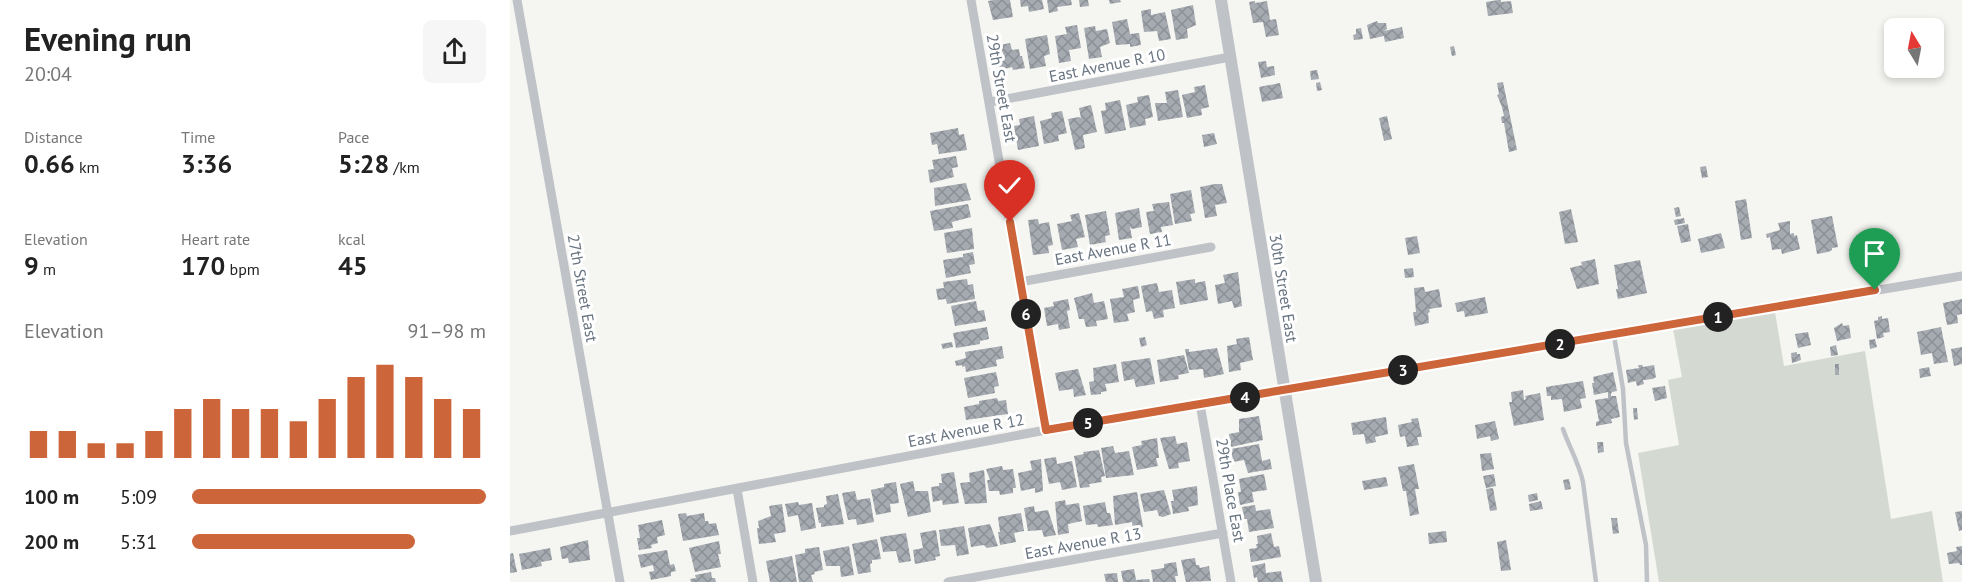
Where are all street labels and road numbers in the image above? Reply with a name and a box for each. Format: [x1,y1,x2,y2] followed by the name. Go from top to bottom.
[983,32,1021,144] street label: 29th Street East
[1047,44,1167,86] street label: East Avenue R 10
[1053,229,1173,269] street label: East Avenue R 11
[564,232,602,344] street label: 27th Street East
[1266,232,1303,344] street label: 30th Street East
[906,409,1026,451] street label: East Avenue R 12
[1212,436,1250,544] street label: 29th Place East
[1023,523,1143,563] street label: East Avenue R 13

